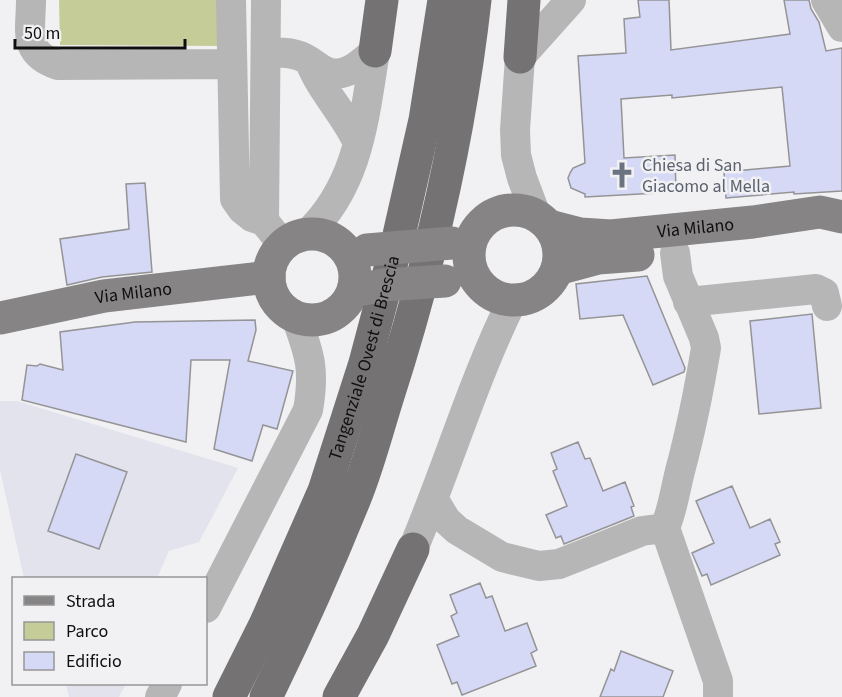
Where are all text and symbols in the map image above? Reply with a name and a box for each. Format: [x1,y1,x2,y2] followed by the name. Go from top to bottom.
[15,12,184,50] scale bar
[24,21,60,46] text: 50 m
[642,153,770,199] place label: Chiesa di San Giacomo al Mella
[607,160,637,190] church icon: Chiesa di San Giacomo al Mella
[656,212,735,244] street label: Via Milano
[323,253,406,464] street label: Tangenziale Ovest di Brescia
[93,276,173,311] street label: Via Milano
[12,577,207,685] legend
[66,589,115,614] text: Strada
[66,619,108,644] text: Parco
[66,649,122,674] text: Edificio

